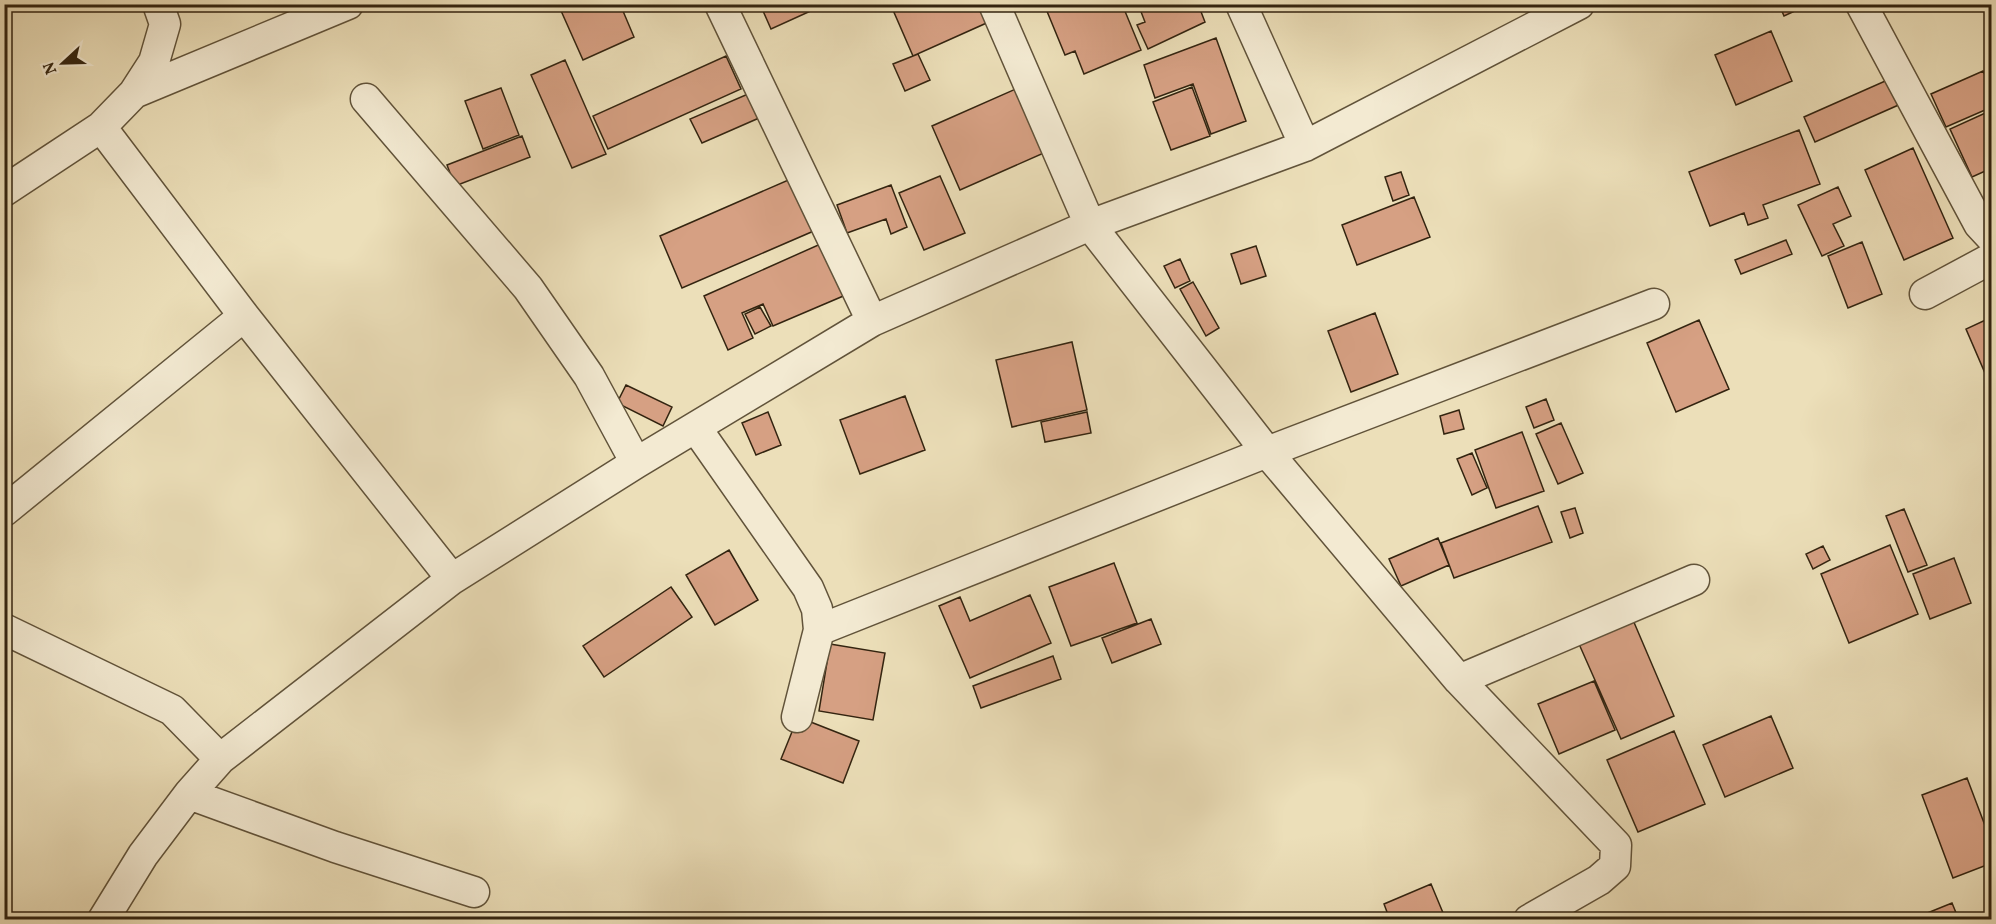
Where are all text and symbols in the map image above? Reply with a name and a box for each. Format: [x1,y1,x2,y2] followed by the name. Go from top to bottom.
[33,33,93,93] north arrow
[38,58,63,77] text: N

